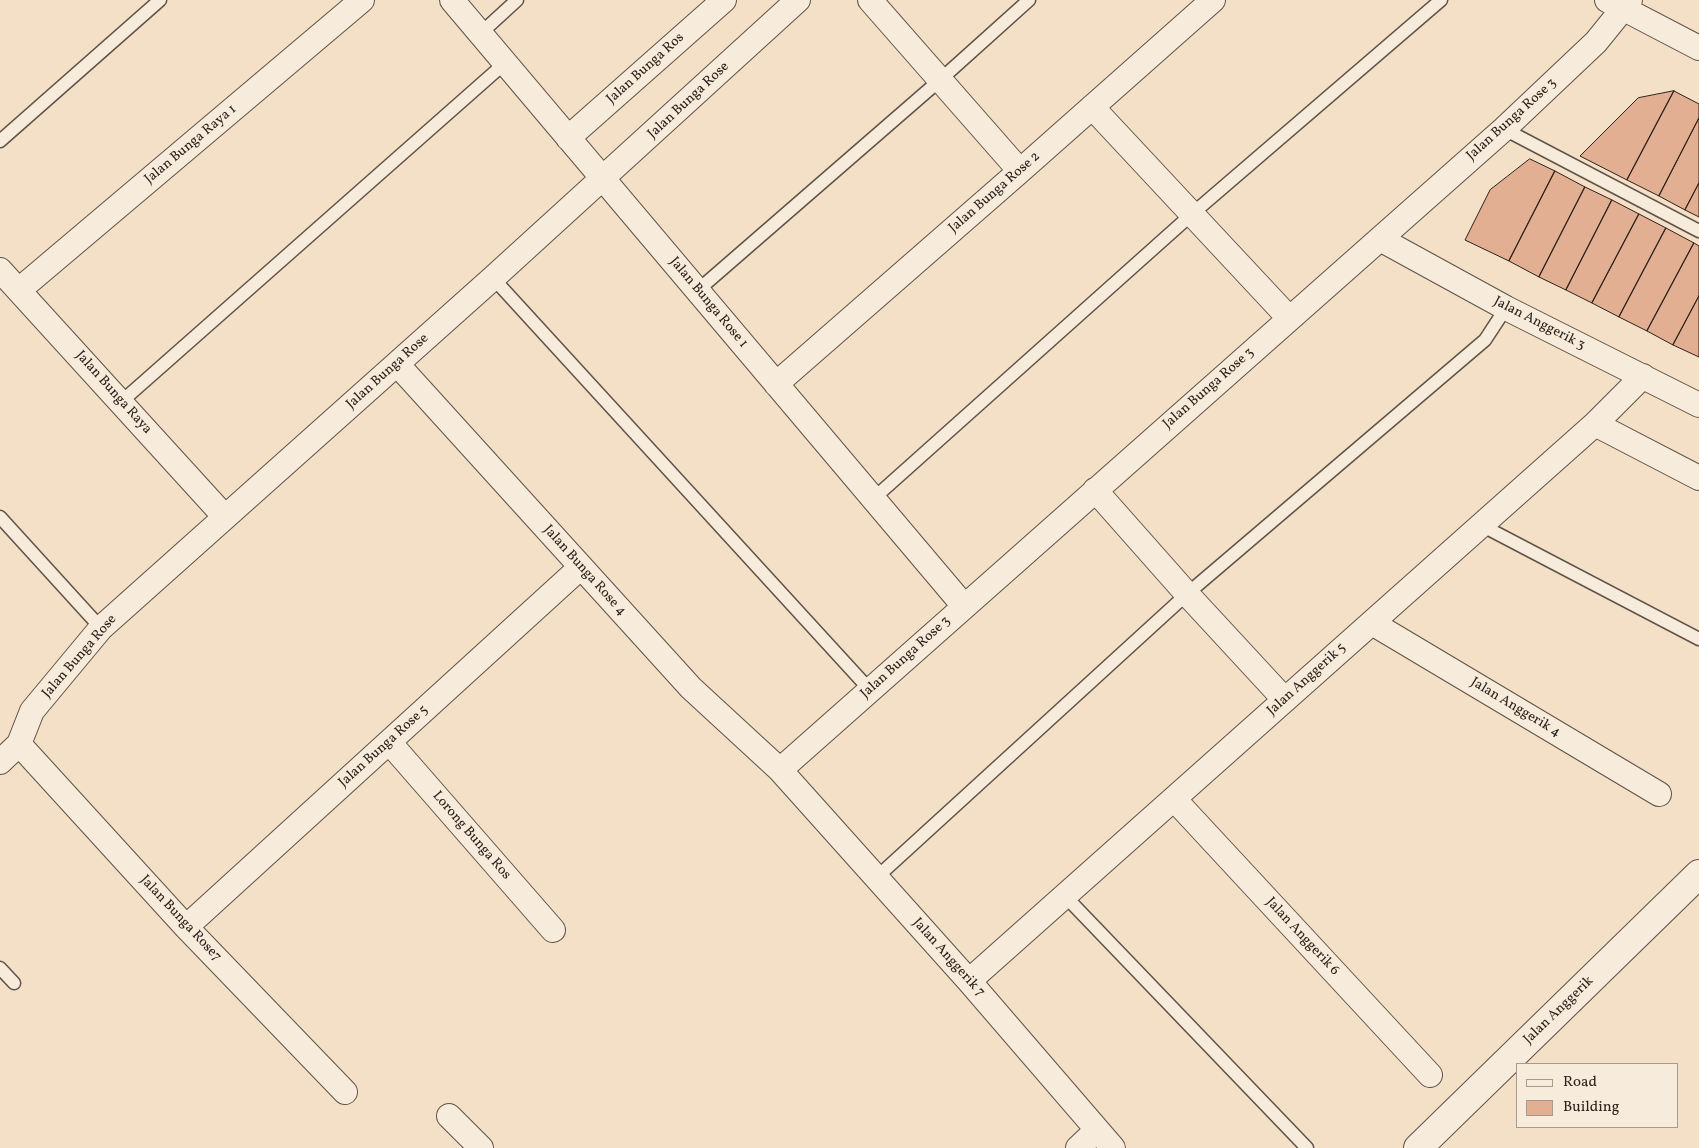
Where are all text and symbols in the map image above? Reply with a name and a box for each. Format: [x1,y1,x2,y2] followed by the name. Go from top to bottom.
[604,30,688,108] street label: Jalan Bunga Ros
[645,59,733,143] street label: Jalan Bunga Rose
[1464,75,1560,165] street label: Jalan Bunga Rose 3
[142,102,240,188] street label: Jalan Bunga Raya 1
[946,149,1044,237] street label: Jalan Bunga Rose 2
[665,254,751,352] street label: Jalan Bunga Rose 1
[1490,294,1588,354] street label: Jalan Anggerik 3
[343,331,433,413] street label: Jalan Bunga Rose
[1160,345,1258,433] street label: Jalan Bunga Rose 3
[71,348,155,438] street label: Jalan Bunga Raya
[539,522,629,620] street label: Jalan Bunga Rose 4
[39,612,121,702] street label: Jalan Bunga Rose
[858,613,954,703] street label: Jalan Bunga Rose 3
[1264,640,1350,720] street label: Jalan Anggerik 5
[1467,675,1563,741] street label: Jalan Anggerik 4
[336,702,432,792] street label: Jalan Bunga Rose 5
[428,788,514,884] street label: Lorong Bunga Ros
[136,872,224,966] street label: Jalan Bunga Rose7
[1262,894,1342,980] street label: Jalan Anggerik 6
[908,915,988,1001] street label: Jalan Anggerik 7
[1521,973,1597,1049] street label: Jalan Anggerik
[1516,1063,1679,1128] legend
[1563,1072,1597,1093] text: Road
[1563,1097,1619,1118] text: Building

